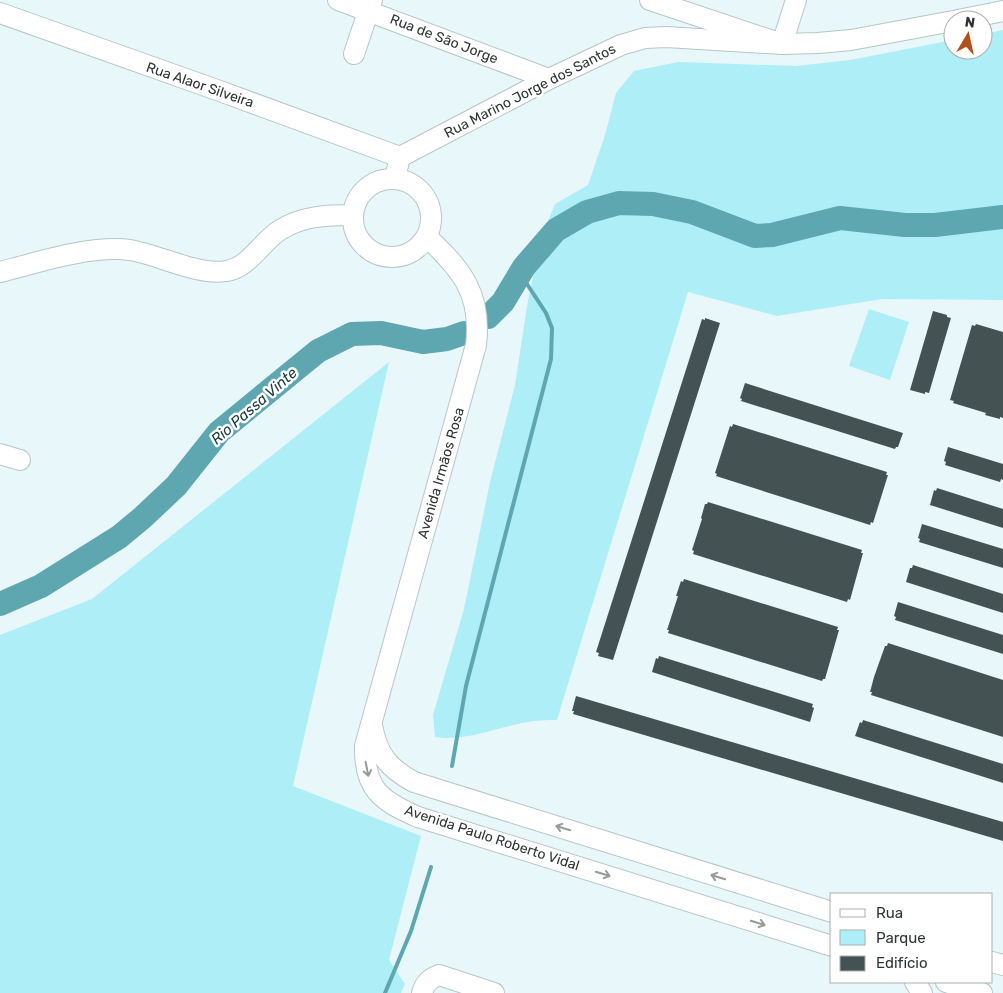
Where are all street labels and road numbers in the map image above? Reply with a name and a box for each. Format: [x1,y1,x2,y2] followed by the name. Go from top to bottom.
[387,11,501,68] street label: Rua de São Jorge
[441,40,619,142] street label: Rua Marino Jorge dos Santos
[144,59,256,111] street label: Rua Alaor Silveira
[414,406,468,540] street label: Avenida Irmãos Rosa
[403,802,581,874] street label: Avenida Paulo Roberto Vidal

